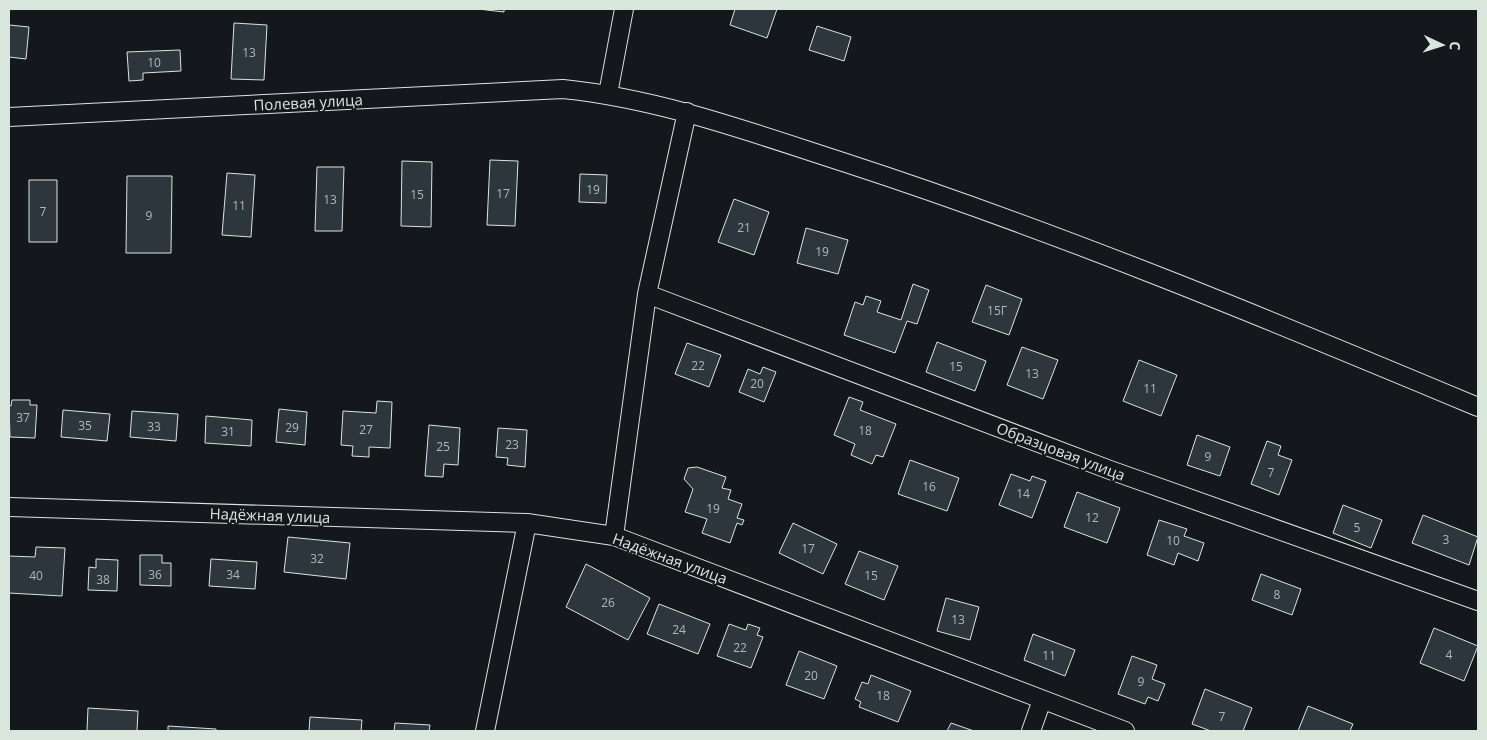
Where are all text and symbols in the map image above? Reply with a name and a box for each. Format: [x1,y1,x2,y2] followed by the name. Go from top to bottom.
[1417,20,1467,70] north arrow
[1446,41,1465,51] text: С
[242,44,256,61] house number: 13
[147,54,161,71] house number: 10
[253,89,363,115] street label: Полевая улица
[586,181,600,198] house number: 19
[496,185,510,202] house number: 17
[410,186,424,203] house number: 15
[323,191,337,208] house number: 13
[232,197,246,214] house number: 11
[40,203,47,220] house number: 7
[146,207,153,224] house number: 9
[737,219,751,236] house number: 21
[815,243,829,260] house number: 19
[987,302,1007,319] house number: 15Г
[691,357,705,374] house number: 22
[949,358,963,375] house number: 15
[1025,365,1039,382] house number: 13
[750,375,764,392] house number: 20
[1143,380,1157,397] house number: 11
[16,409,30,426] house number: 37
[78,417,92,434] house number: 35
[994,417,1128,485] street label: Образцовая улица
[147,418,161,435] house number: 33
[285,419,299,436] house number: 29
[359,421,373,438] house number: 27
[858,422,872,439] house number: 18
[221,423,235,440] house number: 31
[505,436,519,453] house number: 23
[436,438,450,455] house number: 25
[1205,448,1212,465] house number: 9
[1268,464,1275,481] house number: 7
[922,478,936,495] house number: 16
[1016,485,1030,502] house number: 14
[706,500,720,517] house number: 19
[209,503,331,527] street label: Надёжная улица
[1085,509,1099,526] house number: 12
[1354,519,1361,536] house number: 5
[610,528,730,588] street label: Надёжная улица
[1443,531,1450,548] house number: 3
[1166,532,1180,549] house number: 10
[801,540,815,557] house number: 17
[310,550,324,567] house number: 32
[148,566,162,583] house number: 36
[226,566,240,583] house number: 34
[29,567,43,584] house number: 40
[864,567,878,584] house number: 15
[96,571,110,588] house number: 38
[1274,586,1281,603] house number: 8
[601,594,615,611] house number: 26
[951,611,965,628] house number: 13
[672,621,686,638] house number: 24
[733,639,747,656] house number: 22
[1446,646,1453,663] house number: 4
[1042,647,1056,664] house number: 11
[804,667,818,684] house number: 20
[1138,673,1145,690] house number: 9
[876,687,890,704] house number: 18
[1219,708,1226,725] house number: 7

